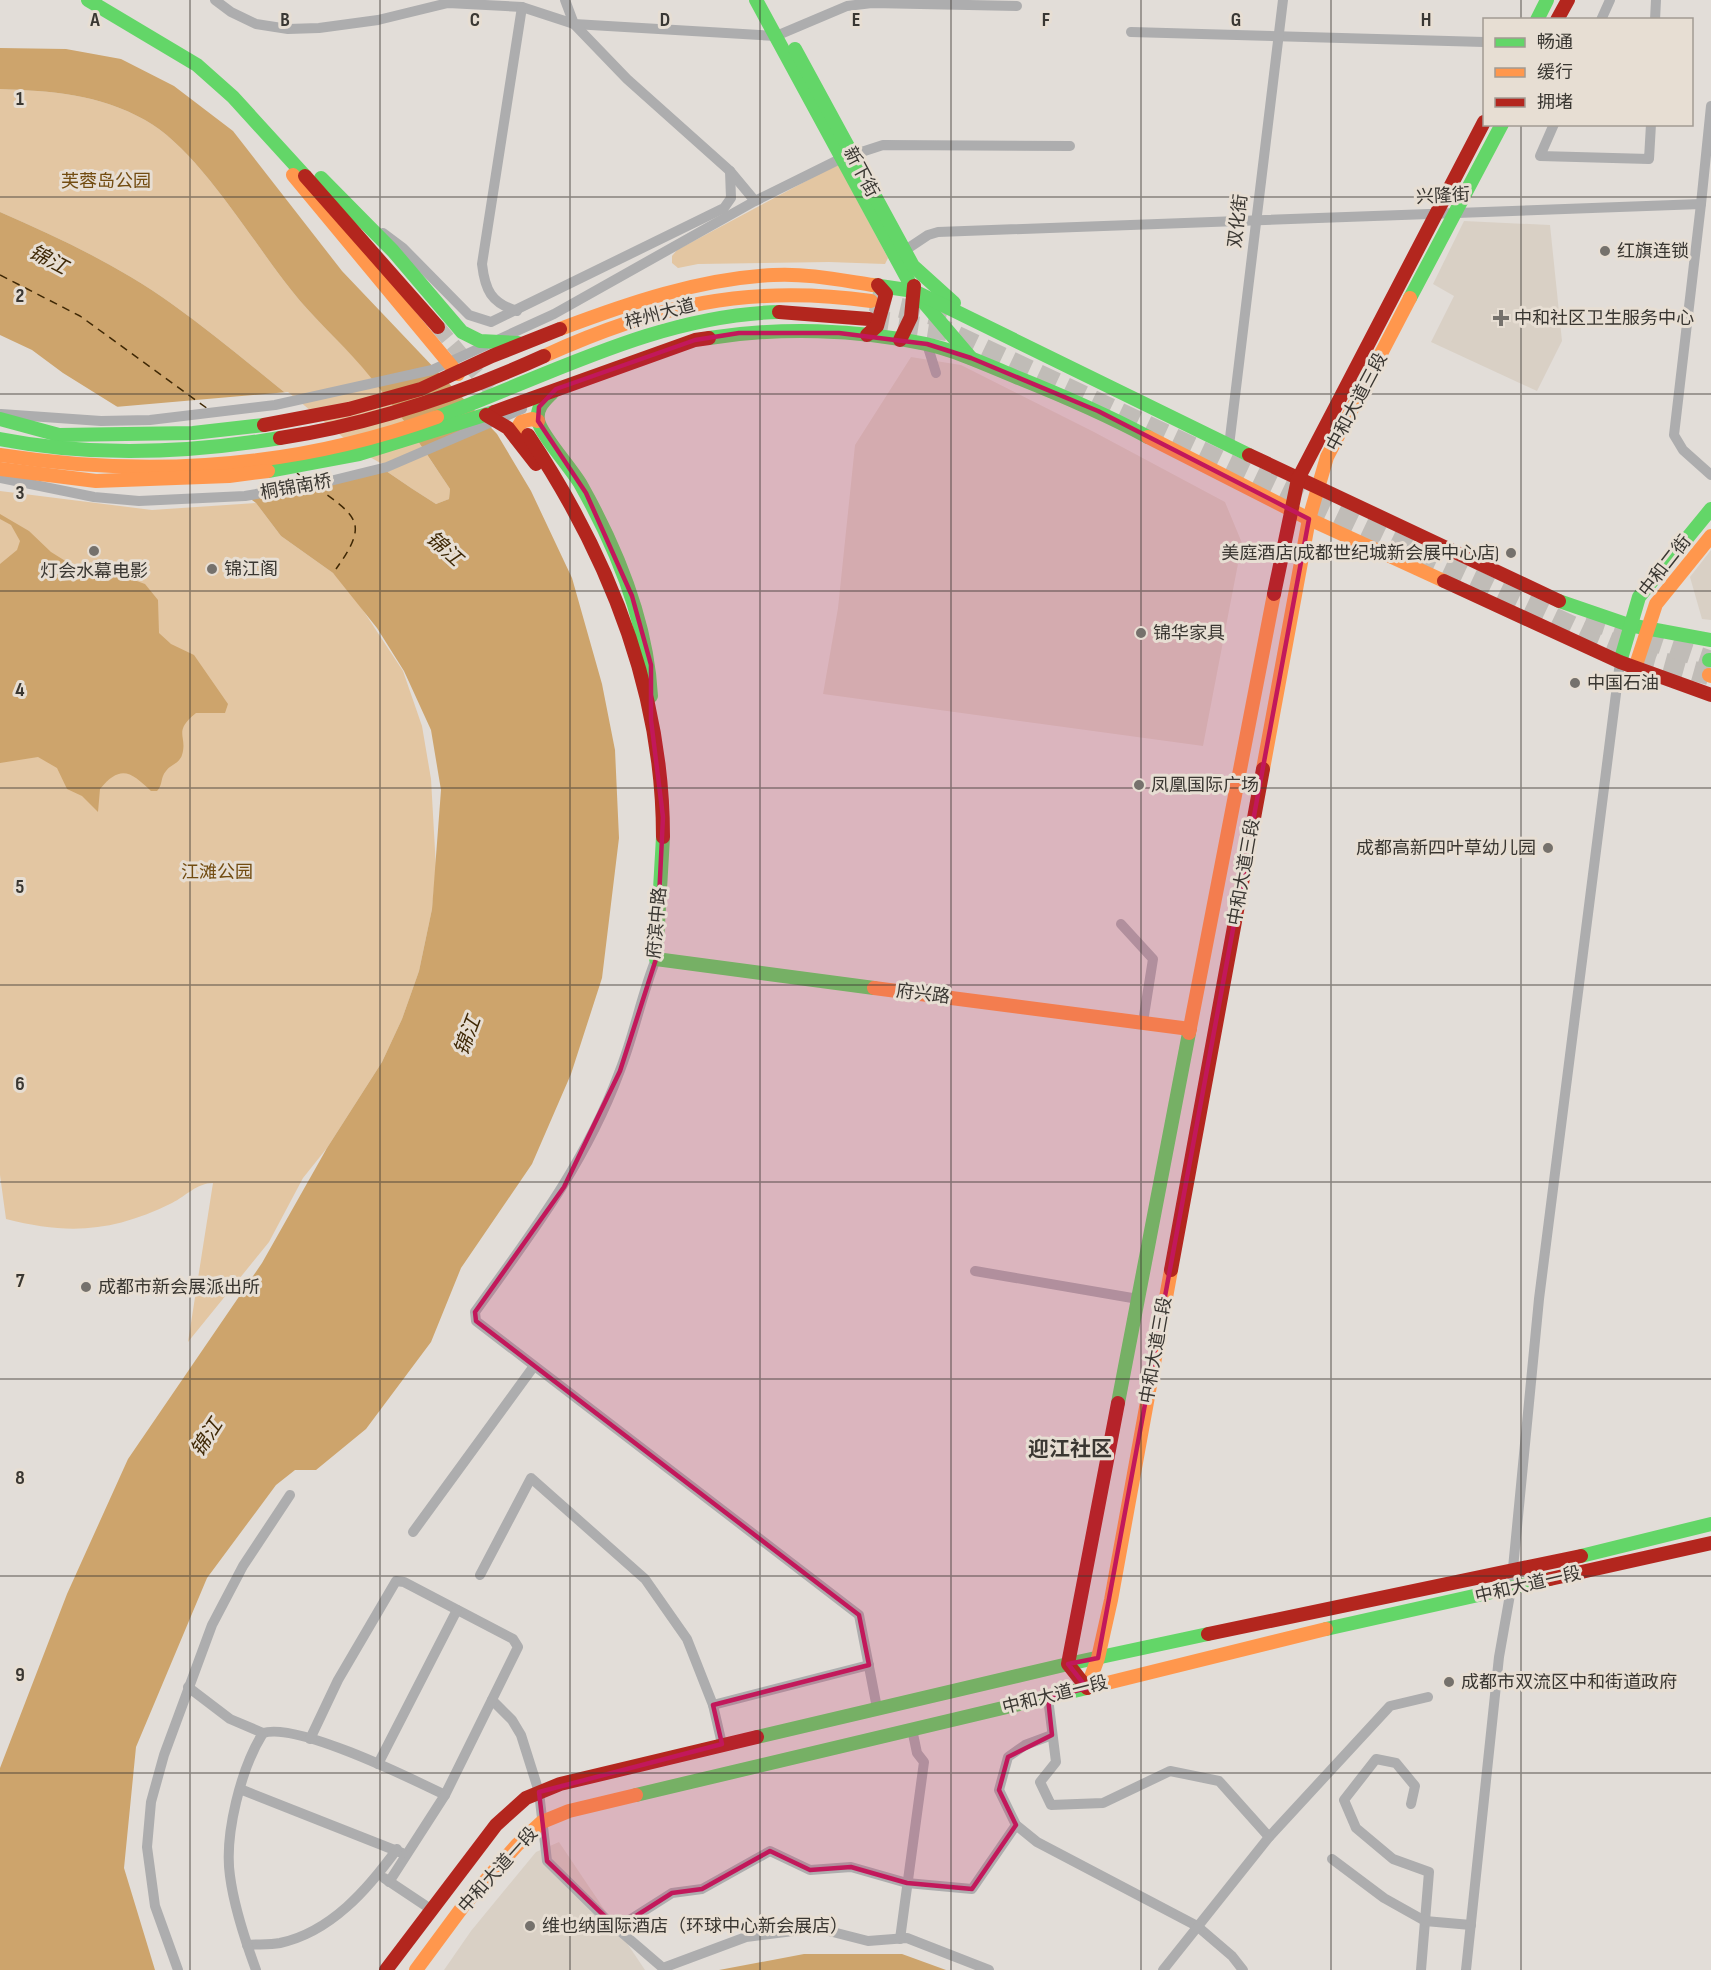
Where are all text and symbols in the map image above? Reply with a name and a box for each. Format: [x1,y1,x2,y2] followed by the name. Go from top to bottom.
[89,8,100,32] text: A
[280,8,290,32] text: B
[470,8,480,32] text: C
[660,8,670,32] text: D
[852,8,860,32] text: E
[1042,8,1050,32] text: F
[1231,8,1241,32] text: G
[1421,8,1431,32] text: H
[1483,18,1693,126] legend
[1537,32,1573,53] text: 畅通
[1537,62,1573,83] text: 缓行
[16,87,24,111] text: 1
[1537,92,1573,113] text: 拥堵
[839,143,883,201] street label: 新下街
[61,171,151,192] park label: 芙蓉岛公园
[1415,184,1471,208] street label: 兴隆街
[1224,193,1252,249] street label: 双化街
[25,240,73,281] water label: 锦江
[1617,241,1689,262] place label: 红旗连锁
[1598,244,1612,258] marker: 红旗连锁
[16,284,24,308] text: 2
[623,295,697,333] street label: 梓州大道
[1514,308,1694,329] place label: 中和社区卫生服务中心
[1492,309,1510,327] marker: 中和社区卫生服务中心
[1322,349,1392,455] street label: 中和大道三段
[259,470,333,504] street label: 桐锦南桥
[16,481,25,505] text: 3
[421,527,468,573] water label: 锦江
[1635,531,1695,601] street label: 中和二街
[1221,543,1499,564] place label: 美庭酒店(成都世纪城新会展中心店)
[87,544,101,558] marker: 灯会水幕电影
[1504,546,1518,560] marker: 美庭酒店(成都世纪城新会展中心店)
[224,559,278,580] place label: 锦江阁
[40,561,148,582] place label: 灯会水幕电影
[205,562,219,576] marker: 锦江阁
[1153,623,1225,644] place label: 锦华家具
[1134,626,1148,640] marker: 锦华家具
[1587,673,1659,694] place label: 中国石油
[1568,676,1582,690] marker: 中国石油
[15,678,25,702] text: 4
[1151,775,1259,796] place label: 凤凰国际广场
[1132,778,1146,792] marker: 凤凰国际广场
[1224,817,1264,927] street label: 中和大道三段
[1356,838,1536,859] place label: 成都高新四叶草幼儿园
[1541,841,1555,855] marker: 成都高新四叶草幼儿园
[181,862,253,883] park label: 江滩公园
[16,875,25,899] text: 5
[643,886,671,960] street label: 府滨中路
[895,980,951,1008] street label: 府兴路
[450,1011,487,1059] water label: 锦江
[15,1072,25,1096] text: 6
[16,1269,25,1293] text: 7
[98,1277,260,1298] place label: 成都市新会展派出所
[79,1280,93,1294] marker: 成都市新会展派出所
[1136,1295,1176,1405] street label: 中和大道三段
[186,1413,229,1461] water label: 锦江
[1028,1437,1112,1462] district label: 迎江社区
[15,1466,25,1490] text: 8
[1473,1563,1583,1607] street label: 中和大道一段
[15,1663,25,1687] text: 9
[1000,1672,1110,1718] street label: 中和大道一段
[1461,1672,1677,1693] place label: 成都市双流区中和街道政府
[1442,1675,1456,1689] marker: 成都市双流区中和街道政府
[454,1823,542,1917] street label: 中和大道一段
[542,1916,848,1937] place label: 维也纳国际酒店（环球中心新会展店）
[523,1919,537,1933] marker: 维也纳国际酒店（环球中心新会展店）

